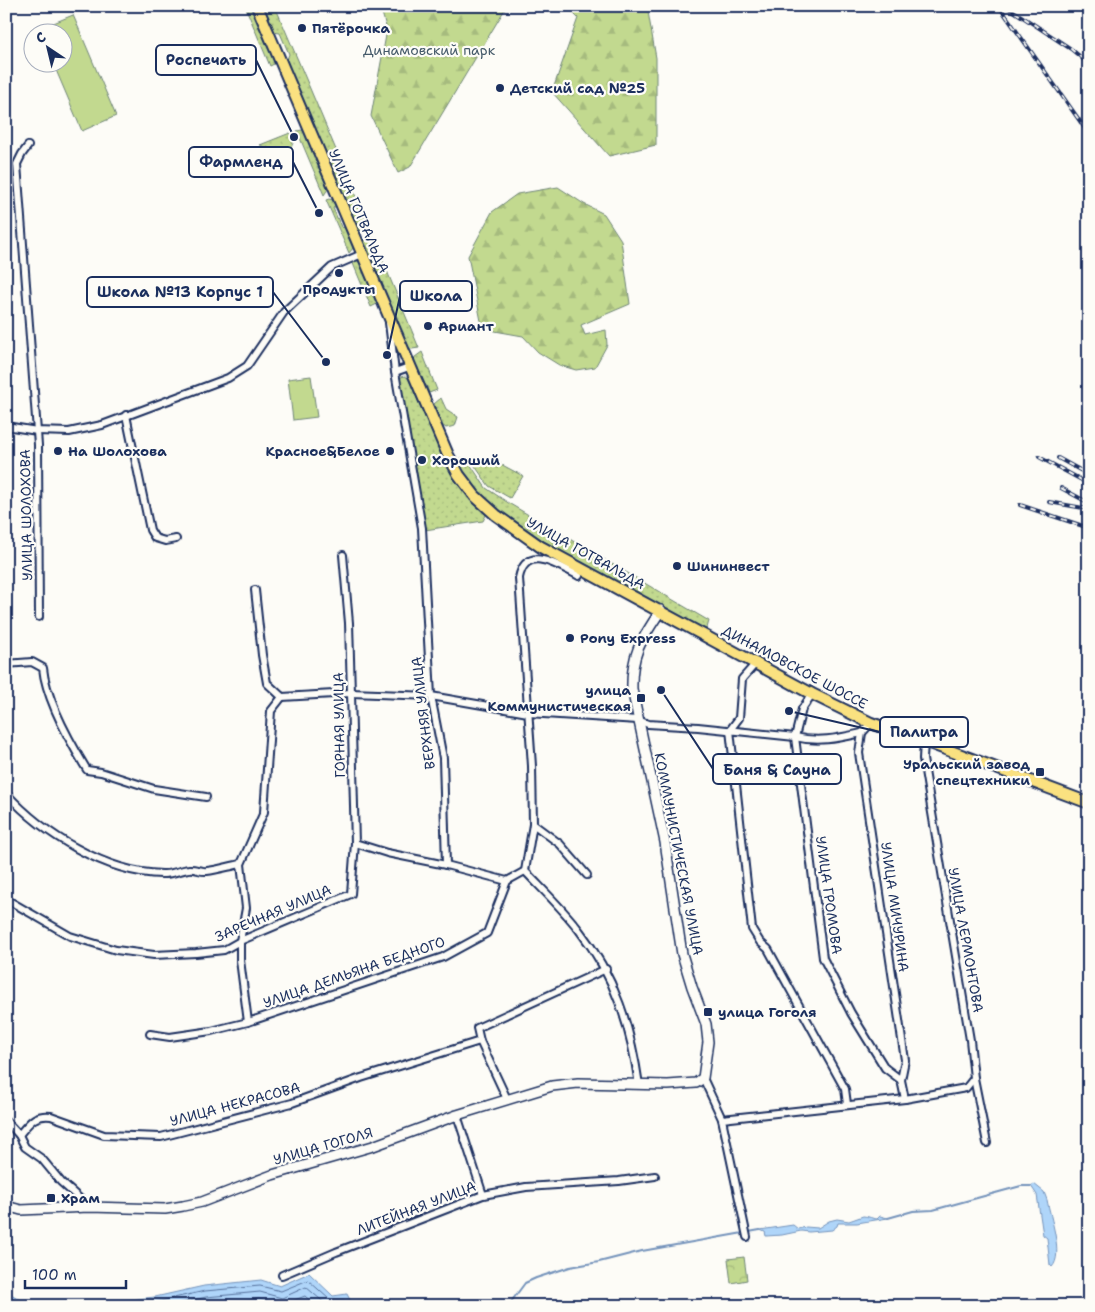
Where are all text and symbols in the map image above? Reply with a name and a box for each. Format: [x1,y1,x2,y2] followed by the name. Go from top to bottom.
[312,19,391,37] place label: Пятёрочка
[22,22,72,72] north arrow
[296,22,308,34] marker: Пятёрочка
[32,28,49,47] text: С
[363,41,496,59] park label: Динамовский парк
[156,45,256,75] callout: Роспечать
[166,50,246,70] text: Роспечать
[510,79,645,97] place label: Детский сад №25
[494,82,506,94] marker: Детский сад №25
[325,146,393,276] street label: УЛИЦА ГОТВАЛЬДА
[189,147,293,177] callout: Фармленд
[199,152,283,172] text: Фармленд
[333,267,345,279] marker: Продукты
[87,277,273,307] callout: Школа №13 Корпус 1
[303,280,375,298] place label: Продукты
[400,281,472,311] callout: Школа
[97,282,263,302] text: Школа №13 Корпус 1
[410,286,463,306] text: Школа
[438,317,494,335] place label: Ариант
[422,320,434,332] marker: Ариант
[68,442,167,460] place label: На Шолохова
[265,442,380,460] place label: Красное&Белое
[52,445,64,457] marker: На Шолохова
[384,445,396,457] marker: Красное&Белое
[16,449,36,581] street label: УЛИЦА ШОЛОХОВА
[432,451,500,469] place label: Хороший
[416,454,428,466] marker: Хороший
[524,513,648,593] street label: УЛИЦА ГОТВАЛЬДА
[687,557,770,575] place label: Шининвест
[671,560,683,572] marker: Шининвест
[719,621,871,713] street label: ДИНАМОВСКОЕ ШОССЕ
[580,629,676,647] place label: Pony Express
[564,632,576,644] marker: Pony Express
[407,656,439,770] street label: ВЕРХНЯЯ УЛИЦА
[329,672,349,778] street label: ГОРНАЯ УЛИЦА
[488,681,631,715] place label: улица Коммунистическая
[635,692,647,704] marker: улица Коммунистическая
[880,717,968,747] callout: Палитра
[890,722,959,742] text: Палитра
[651,751,707,957] street label: КОММУНИСТИЧЕСКАЯ УЛИЦА
[713,754,841,784] callout: Баня & Сауна
[903,755,1030,789] place label: Уральский завод спецтехники
[723,760,832,780] text: Баня & Сауна
[1034,766,1046,778] marker: Уральский завод спецтехники
[812,835,846,955] street label: УЛИЦА ГРОМОВА
[877,841,913,973] street label: УЛИЦА МИЧУРИНА
[944,866,988,1014] street label: УЛИЦА ЛЕРМОНТОВА
[212,880,334,946] street label: ЗАРЕЧНАЯ УЛИЦА
[261,932,447,1012] street label: УЛИЦА ДЕМЬЯНА БЕДНОГО
[718,1003,816,1021] place label: улица Гоголя
[702,1006,714,1018] marker: улица Гоголя
[168,1078,302,1130] street label: УЛИЦА НЕКРАСОВА
[271,1123,375,1169] street label: УЛИЦА ГОГОЛЯ
[354,1177,478,1239] street label: ЛИТЕЙНАЯ УЛИЦА
[61,1189,100,1207] place label: Храм
[45,1192,57,1204] marker: Храм
[25,1257,126,1289] scale bar
[32,1265,77,1285] text: 100 m

